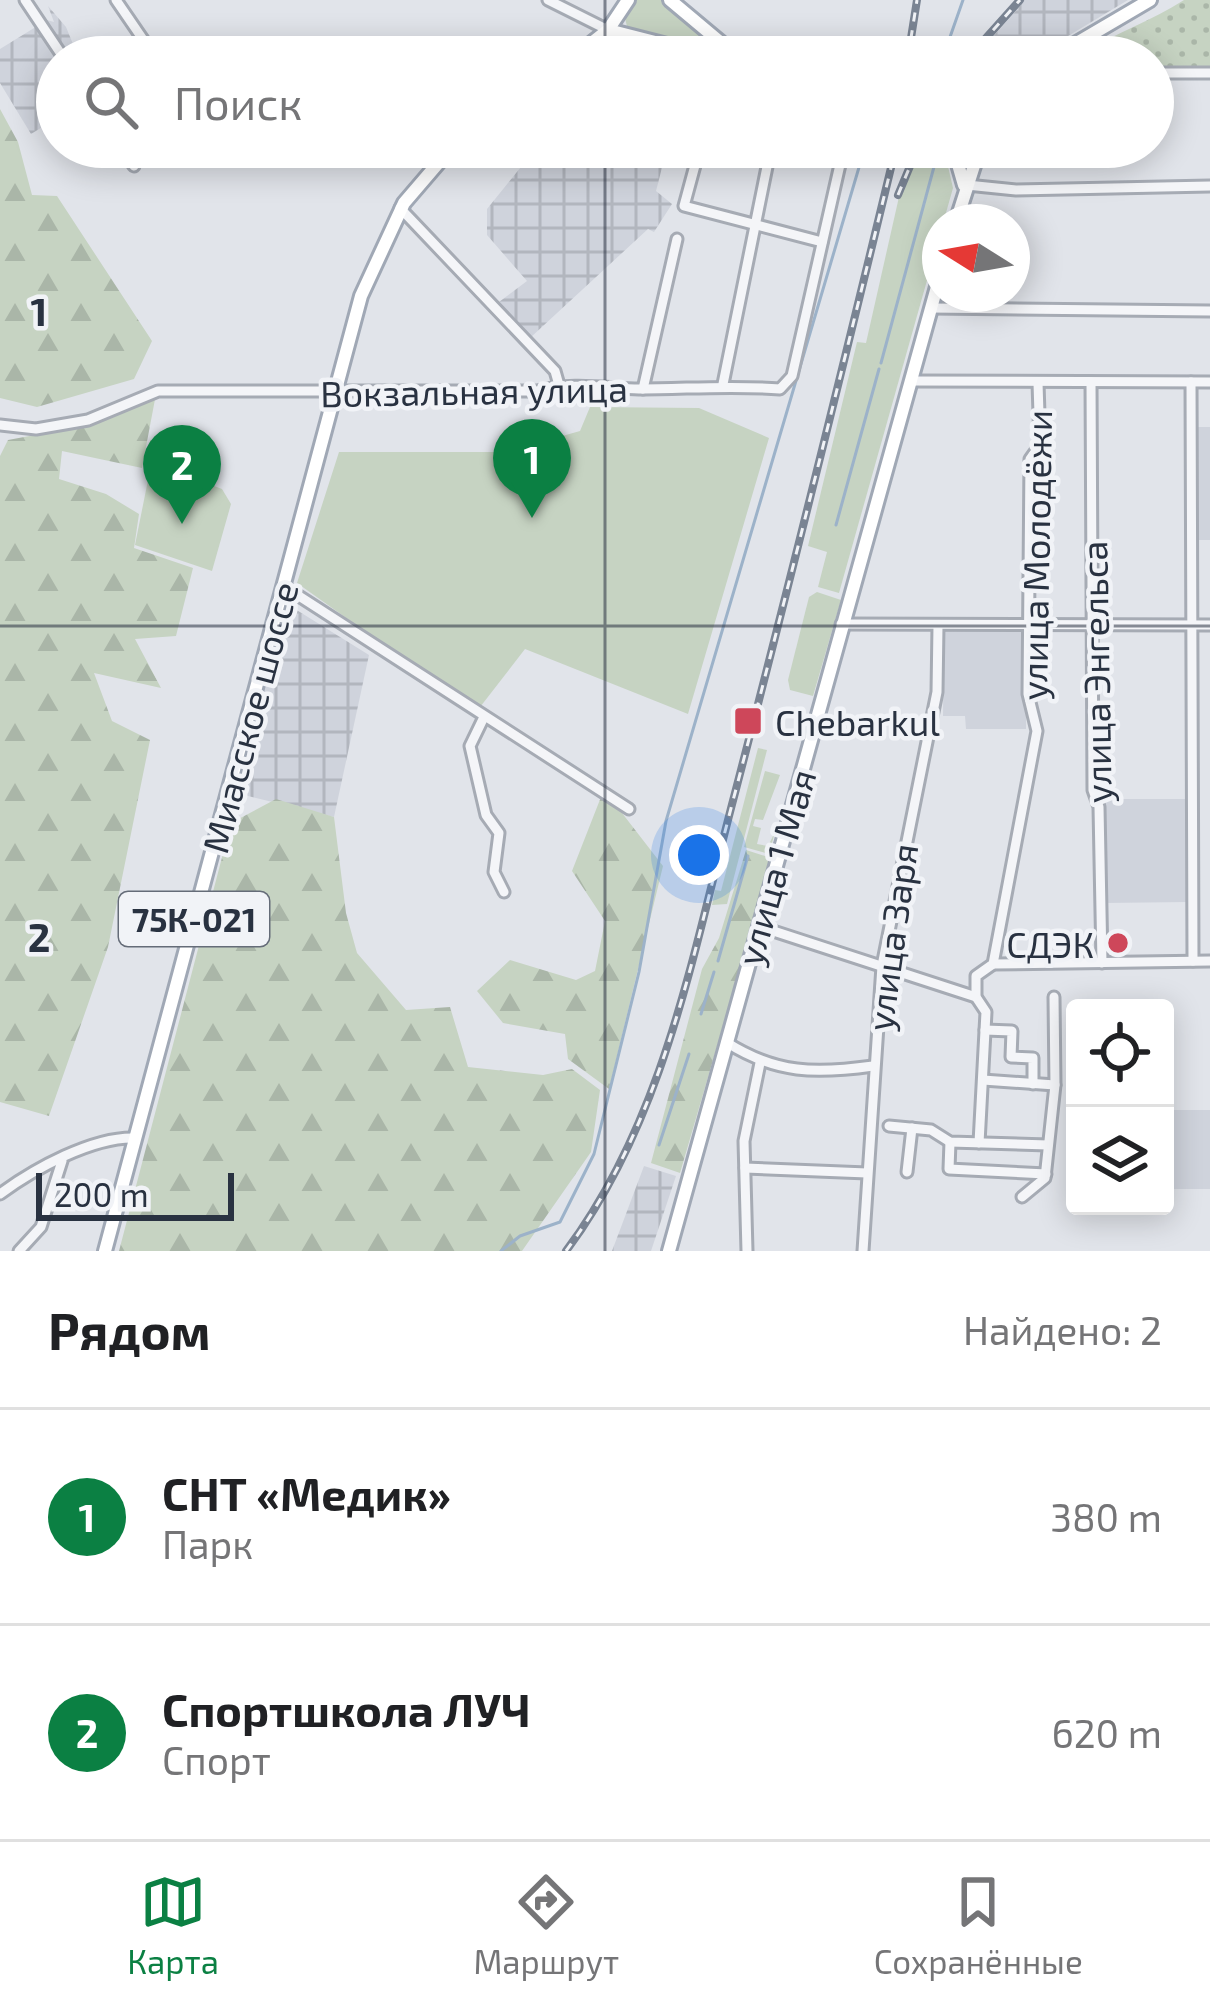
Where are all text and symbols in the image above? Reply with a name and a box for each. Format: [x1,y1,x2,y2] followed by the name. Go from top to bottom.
[36,36,1174,168] search box
[78,69,144,135] icon: search
[174,75,302,129] text: Поиск
[922,204,1030,312] north arrow
[31,287,47,334] text: 1
[320,366,628,415] street label: Вокзальная улица
[1011,409,1060,701] street label: улица Молодёжи
[493,419,571,518] pin: 1
[143,425,221,524] pin: 2
[1071,540,1120,804] street label: улица Энгельса
[192,577,306,857] street label: Миасское шоссе
[775,700,940,743] place label: Chebarkul
[732,705,764,737] marker: Chebarkul
[727,764,824,970] street label: улица 1 Мая
[669,825,729,885] your location
[857,841,926,1034] street label: улица Заря
[119,892,269,946] road number: 75К-021
[28,913,50,960] text: 2
[1006,922,1094,965] place label: СДЭК
[1105,930,1131,956] marker: СДЭК
[1066,999,1174,1215] map controls
[1066,999,1174,1107] button: locate
[1066,1107,1174,1215] button: layers
[36,1167,234,1220] scale bar
[54,1174,149,1214] text: 200 m
[48,1299,211,1360] text: Рядом
[963,1306,1162,1353] text: Найдено: 2
[162,1466,451,1520] text: СНТ «Медик»
[79,1493,95,1540] text: 1
[1050,1493,1162,1540] text: 380 m
[162,1520,253,1567] text: Парк
[162,1682,531,1736] text: Спортшкола ЛУЧ
[76,1709,98,1756] text: 2
[1051,1709,1162,1756] text: 620 m
[162,1736,271,1783] text: Спорт
[127,1869,219,1981] tab: Карта
[473,1869,619,1981] tab: Маршрут
[874,1869,1083,1981] tab: Сохранённые

